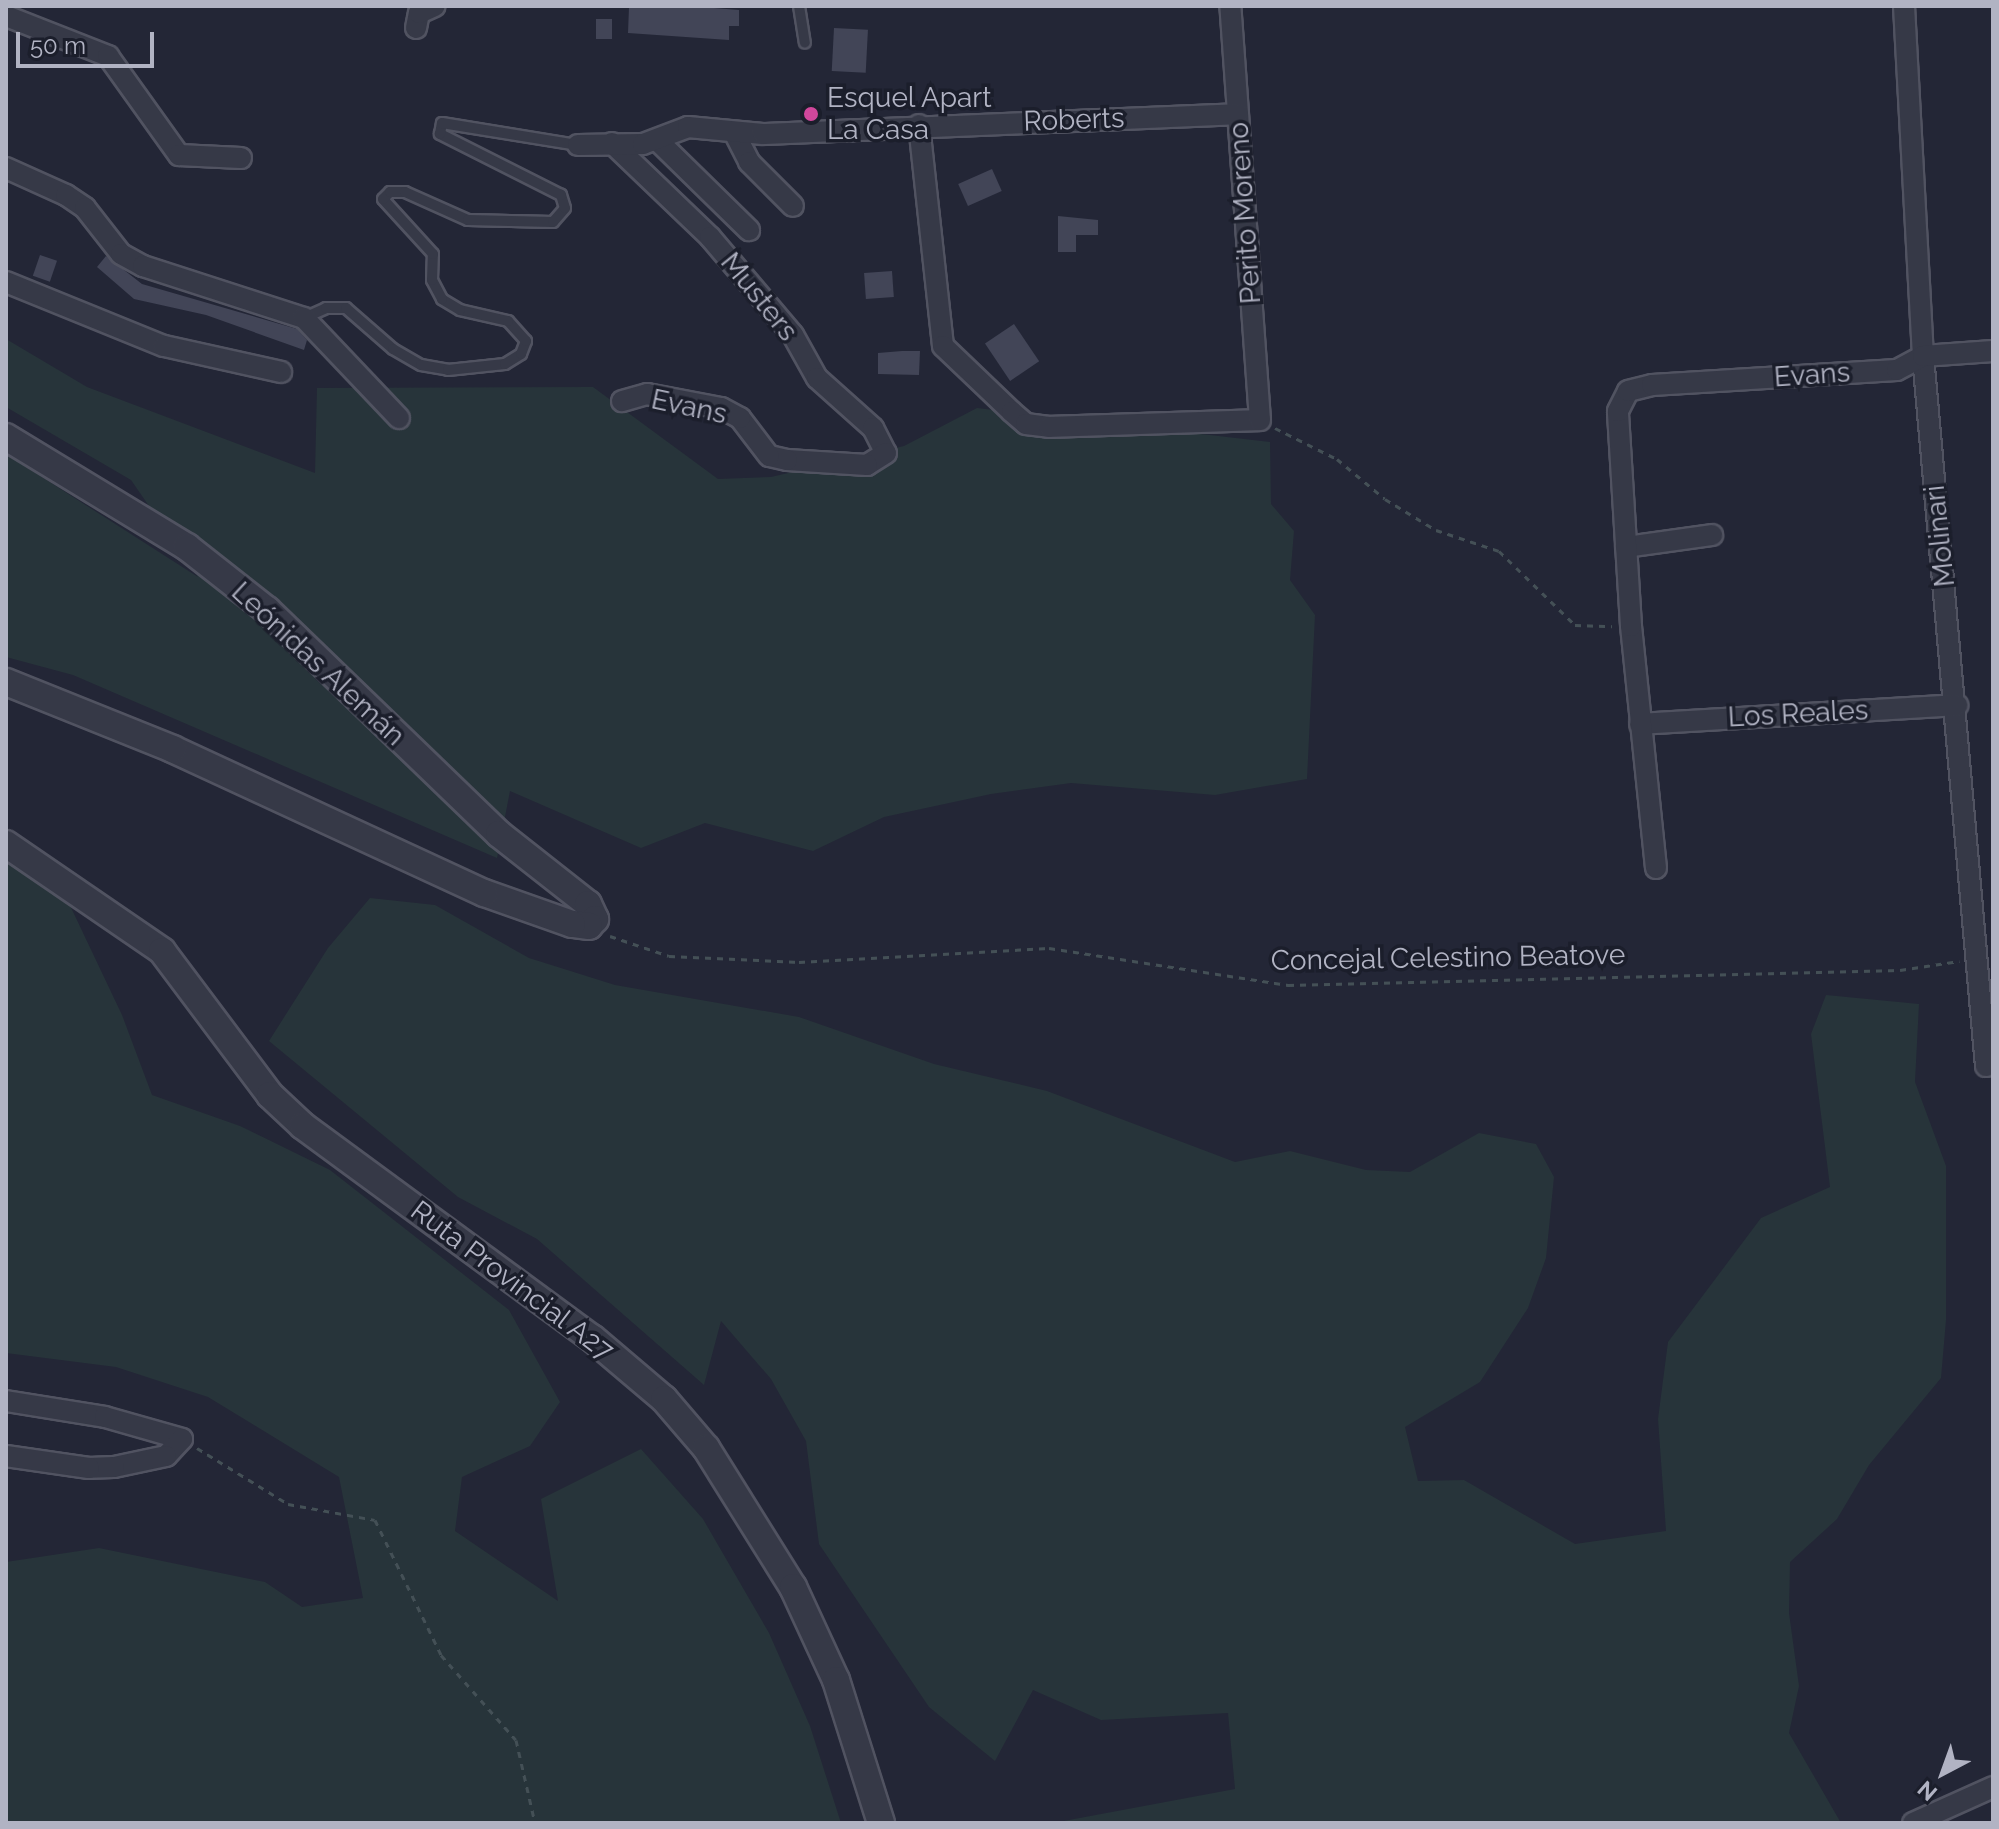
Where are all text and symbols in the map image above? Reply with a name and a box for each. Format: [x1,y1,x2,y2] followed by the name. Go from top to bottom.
[20,16,158,66] scale bar
[30,31,86,60] text: 50 m
[827,81,993,147] place label: Esquel Apart La Casa
[1023,101,1125,139] street label: Roberts
[802,105,820,123] marker: Esquel Apart La Casa
[1222,121,1268,305] street label: Perito Moreno
[713,246,805,348] street label: Musters
[1773,356,1851,394] street label: Evans
[648,383,730,431] street label: Evans
[1918,483,1962,589] street label: Molinari
[224,575,412,753] street label: Leónidas Alemán
[1727,694,1869,734] street label: Los Reales
[1270,938,1626,978] street label: Concejal Celestino Beatove
[403,1193,621,1369] street label: Ruta Provincial A27
[1903,1733,1983,1813] north arrow
[1912,1776,1942,1806] text: N

